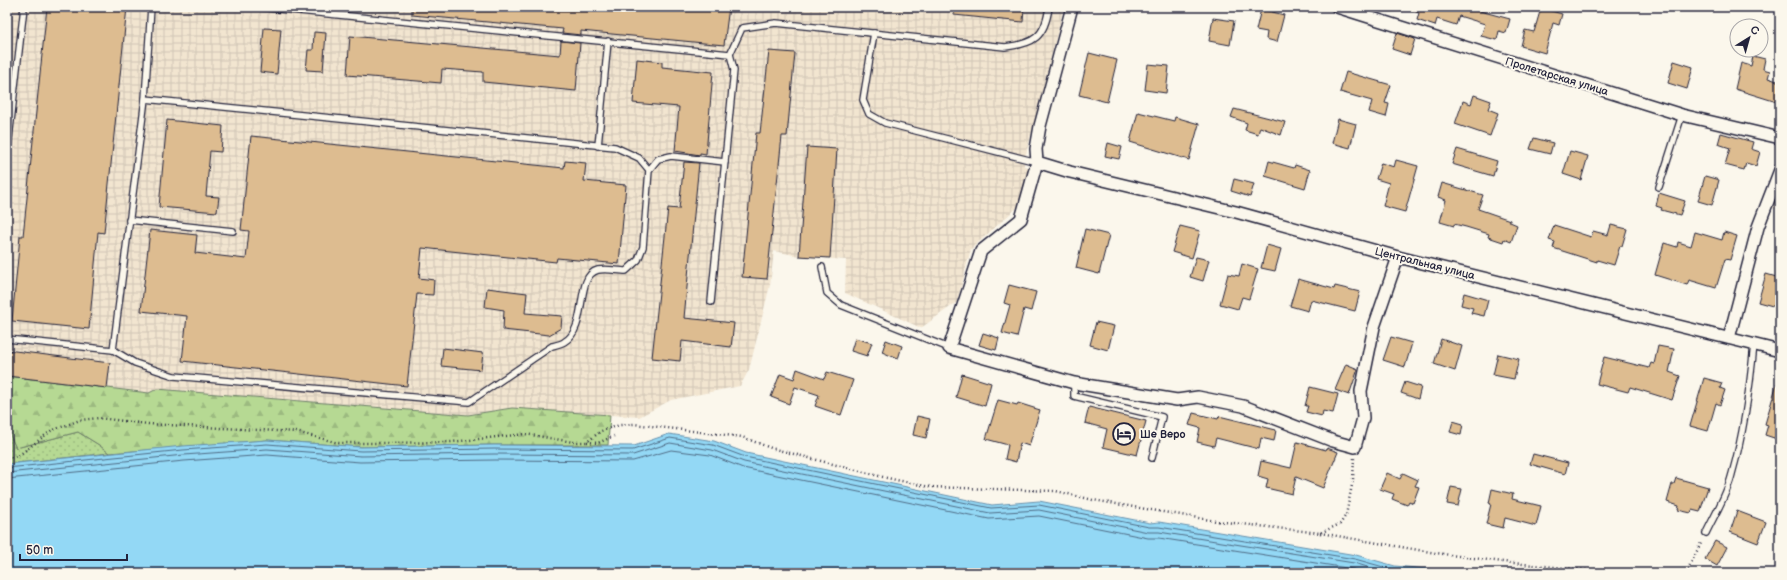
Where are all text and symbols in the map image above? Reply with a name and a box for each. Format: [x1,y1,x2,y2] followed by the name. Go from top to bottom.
[1729,18,1769,58] north arrow
[1748,23,1762,38] text: С
[1504,55,1610,98] street label: Пролетарская улица
[1374,245,1477,282] street label: Центральная улица
[1111,421,1137,447] hotel icon: Ше Веро
[1140,428,1186,441] place label: Ше Веро
[20,536,127,562] scale bar
[26,543,53,558] text: 50 m

